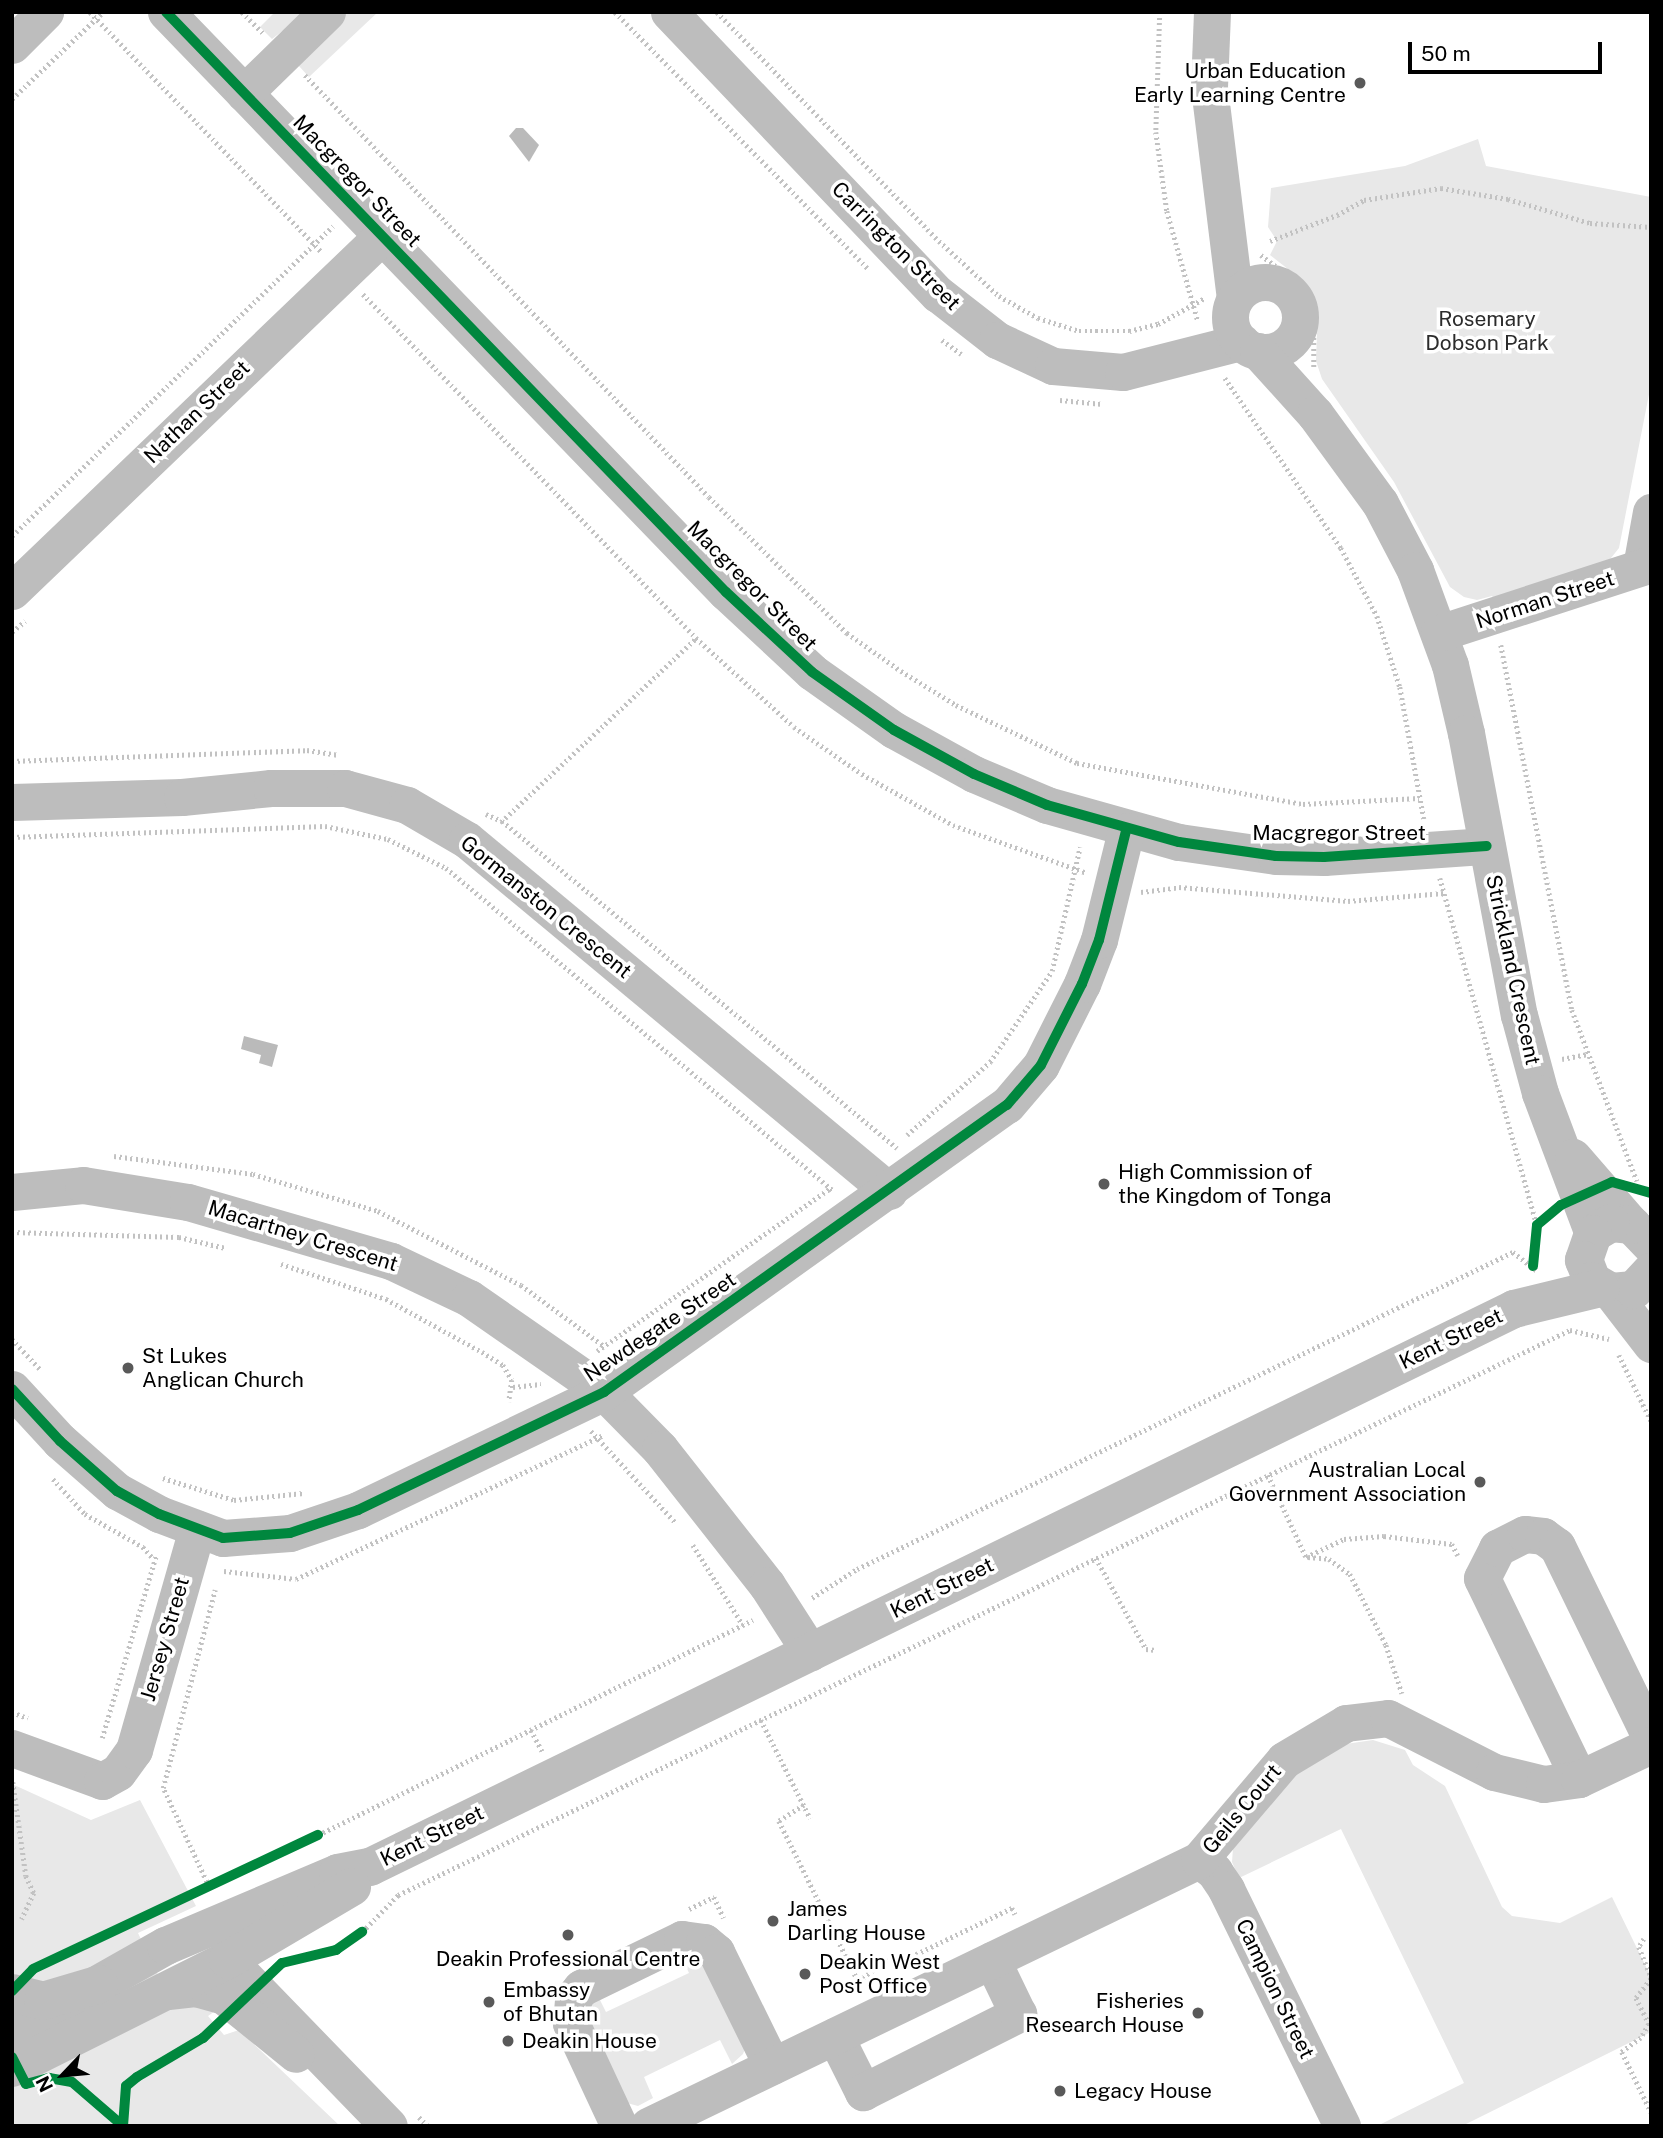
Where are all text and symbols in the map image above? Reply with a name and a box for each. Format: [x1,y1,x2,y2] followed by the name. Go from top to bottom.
[1411,28,1605,72] scale bar
[1421,41,1471,66] text: 50 m
[1134,58,1346,108] place label: Urban Education Early Learning Centre
[1352,75,1368,91] marker: Urban Education Early Learning Centre
[288,110,426,252] street label: Macgregor Street
[827,177,965,315] street label: Carrington Street
[1425,306,1549,356] park label: Rosemary Dobson Park
[139,355,255,469] street label: Nathan Street
[682,516,822,656] street label: Macgregor Street
[1473,566,1617,634] street label: Norman Street
[1252,820,1426,846] street label: Macgregor Street
[455,830,637,984] street label: Gormanston Crescent
[1481,873,1545,1067] street label: Strickland Crescent
[1118,1159,1332,1209] place label: High Commission of the Kingdom of Tonga
[1096,1176,1112,1192] marker: High Commission of the Kingdom of Tonga
[205,1195,401,1277] street label: Macartney Crescent
[579,1267,741,1387] street label: Newdegate Street
[1395,1303,1507,1375] street label: Kent Street
[142,1343,304,1393] place label: St Lukes Anglican Church
[120,1360,136,1376] marker: St Lukes Anglican Church
[1229,1457,1466,1507] place label: Australian Local Government Association
[1472,1474,1488,1490] marker: Australian Local Government Association
[886,1552,998,1624] street label: Kent Street
[135,1574,195,1704] street label: Jersey Street
[1197,1759,1287,1859] street label: Geils Court
[376,1800,488,1872] street label: Kent Street
[787,1896,926,1946] place label: James Darling House
[765,1913,781,1929] marker: James Darling House
[1230,1915,1320,2063] street label: Campion Street
[560,1927,576,1943] marker: Deakin Professional Centre
[436,1946,700,1972] place label: Deakin Professional Centre
[819,1949,941,1999] place label: Deakin West Post Office
[797,1966,813,1982] marker: Deakin West Post Office
[503,1977,598,2027] place label: Embassy of Bhutan
[1025,1988,1184,2038] place label: Fisheries Research House
[481,1994,497,2010] marker: Embassy of Bhutan
[1190,2005,1206,2021] marker: Fisheries Research House
[522,2028,657,2054] place label: Deakin House
[500,2033,516,2049] marker: Deakin House
[28,2040,98,2110] north arrow
[31,2073,57,2096] text: N
[1074,2078,1212,2104] place label: Legacy House
[1052,2083,1068,2099] marker: Legacy House

